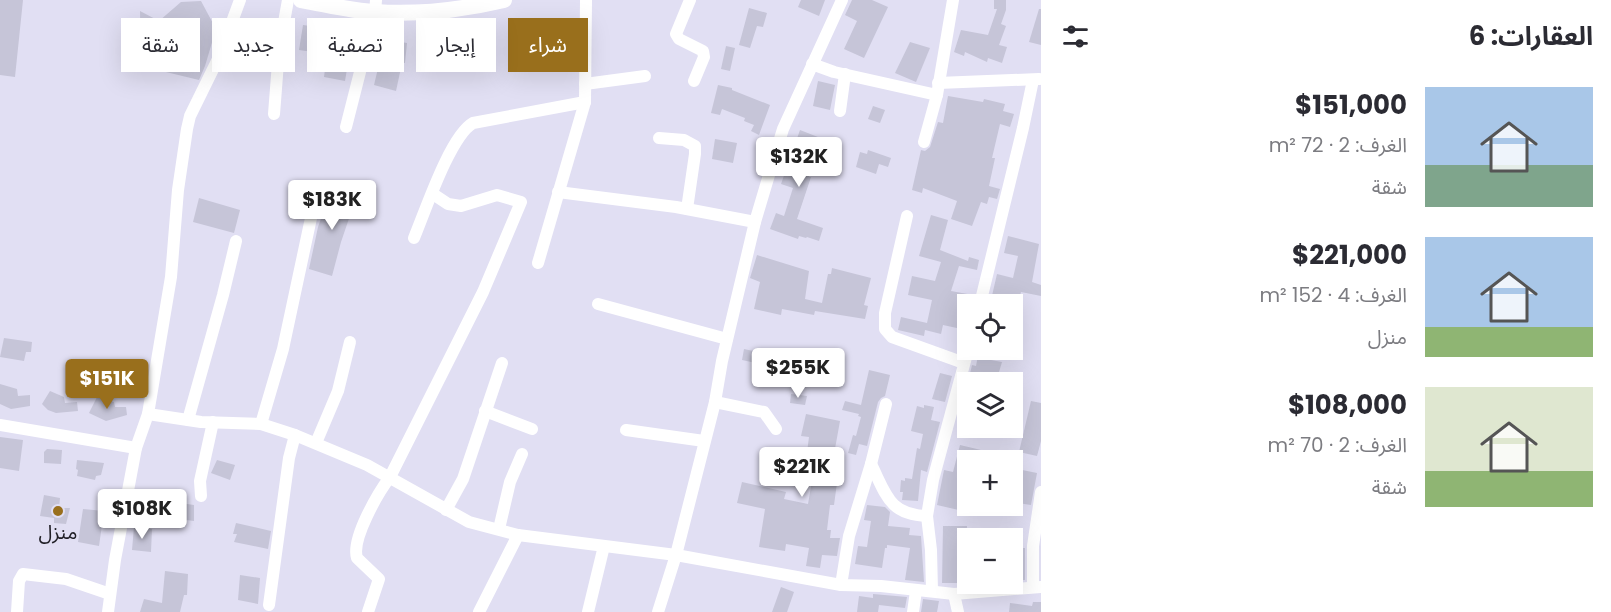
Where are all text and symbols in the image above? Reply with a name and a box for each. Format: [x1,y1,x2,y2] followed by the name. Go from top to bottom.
[121,18,200,72] chip: شقة
[212,18,295,72] chip: جديد
[307,18,404,72] chip: تصفية
[416,18,496,72] chip: إيجار
[508,18,588,72] chip: شراء
[1469,18,1593,54] text: العقارات: 6
[1059,20,1092,53] icon: filters
[1295,87,1407,123] text: $151,000
[1473,111,1545,183] icon: home
[1269,131,1407,159] text: الغرف: 2 · 72 m²
[757,137,841,188] pin: $132K
[770,142,828,170] text: $132K
[1372,173,1407,201] text: شقة
[290,180,374,231] pin: $183K
[302,185,362,213] text: $183K
[1292,237,1407,273] text: $221,000
[1473,261,1545,333] icon: home
[1260,281,1407,309] text: الغرف: 4 · 152 m²
[957,294,1023,594] map controls
[957,294,1023,360] button: locate
[1368,323,1407,351] text: منزل
[756,348,840,399] pin: $255K
[766,353,830,381] text: $255K
[65,359,149,410] pin: $151K
[79,364,135,392] text: $151K
[957,372,1023,438] button: layers
[1288,387,1407,423] text: $108,000
[1473,411,1545,483] icon: home
[1268,431,1407,459] text: الغرف: 2 · 70 m²
[760,447,844,498] pin: $221K
[957,450,1023,516] button: +
[773,452,831,480] text: $221K
[1372,473,1407,501] text: شقة
[100,489,184,540] pin: $108K
[112,494,172,522] text: $108K
[51,504,65,518] marker: منزل
[38,518,78,546] place label: منزل
[957,528,1023,594] button: −

